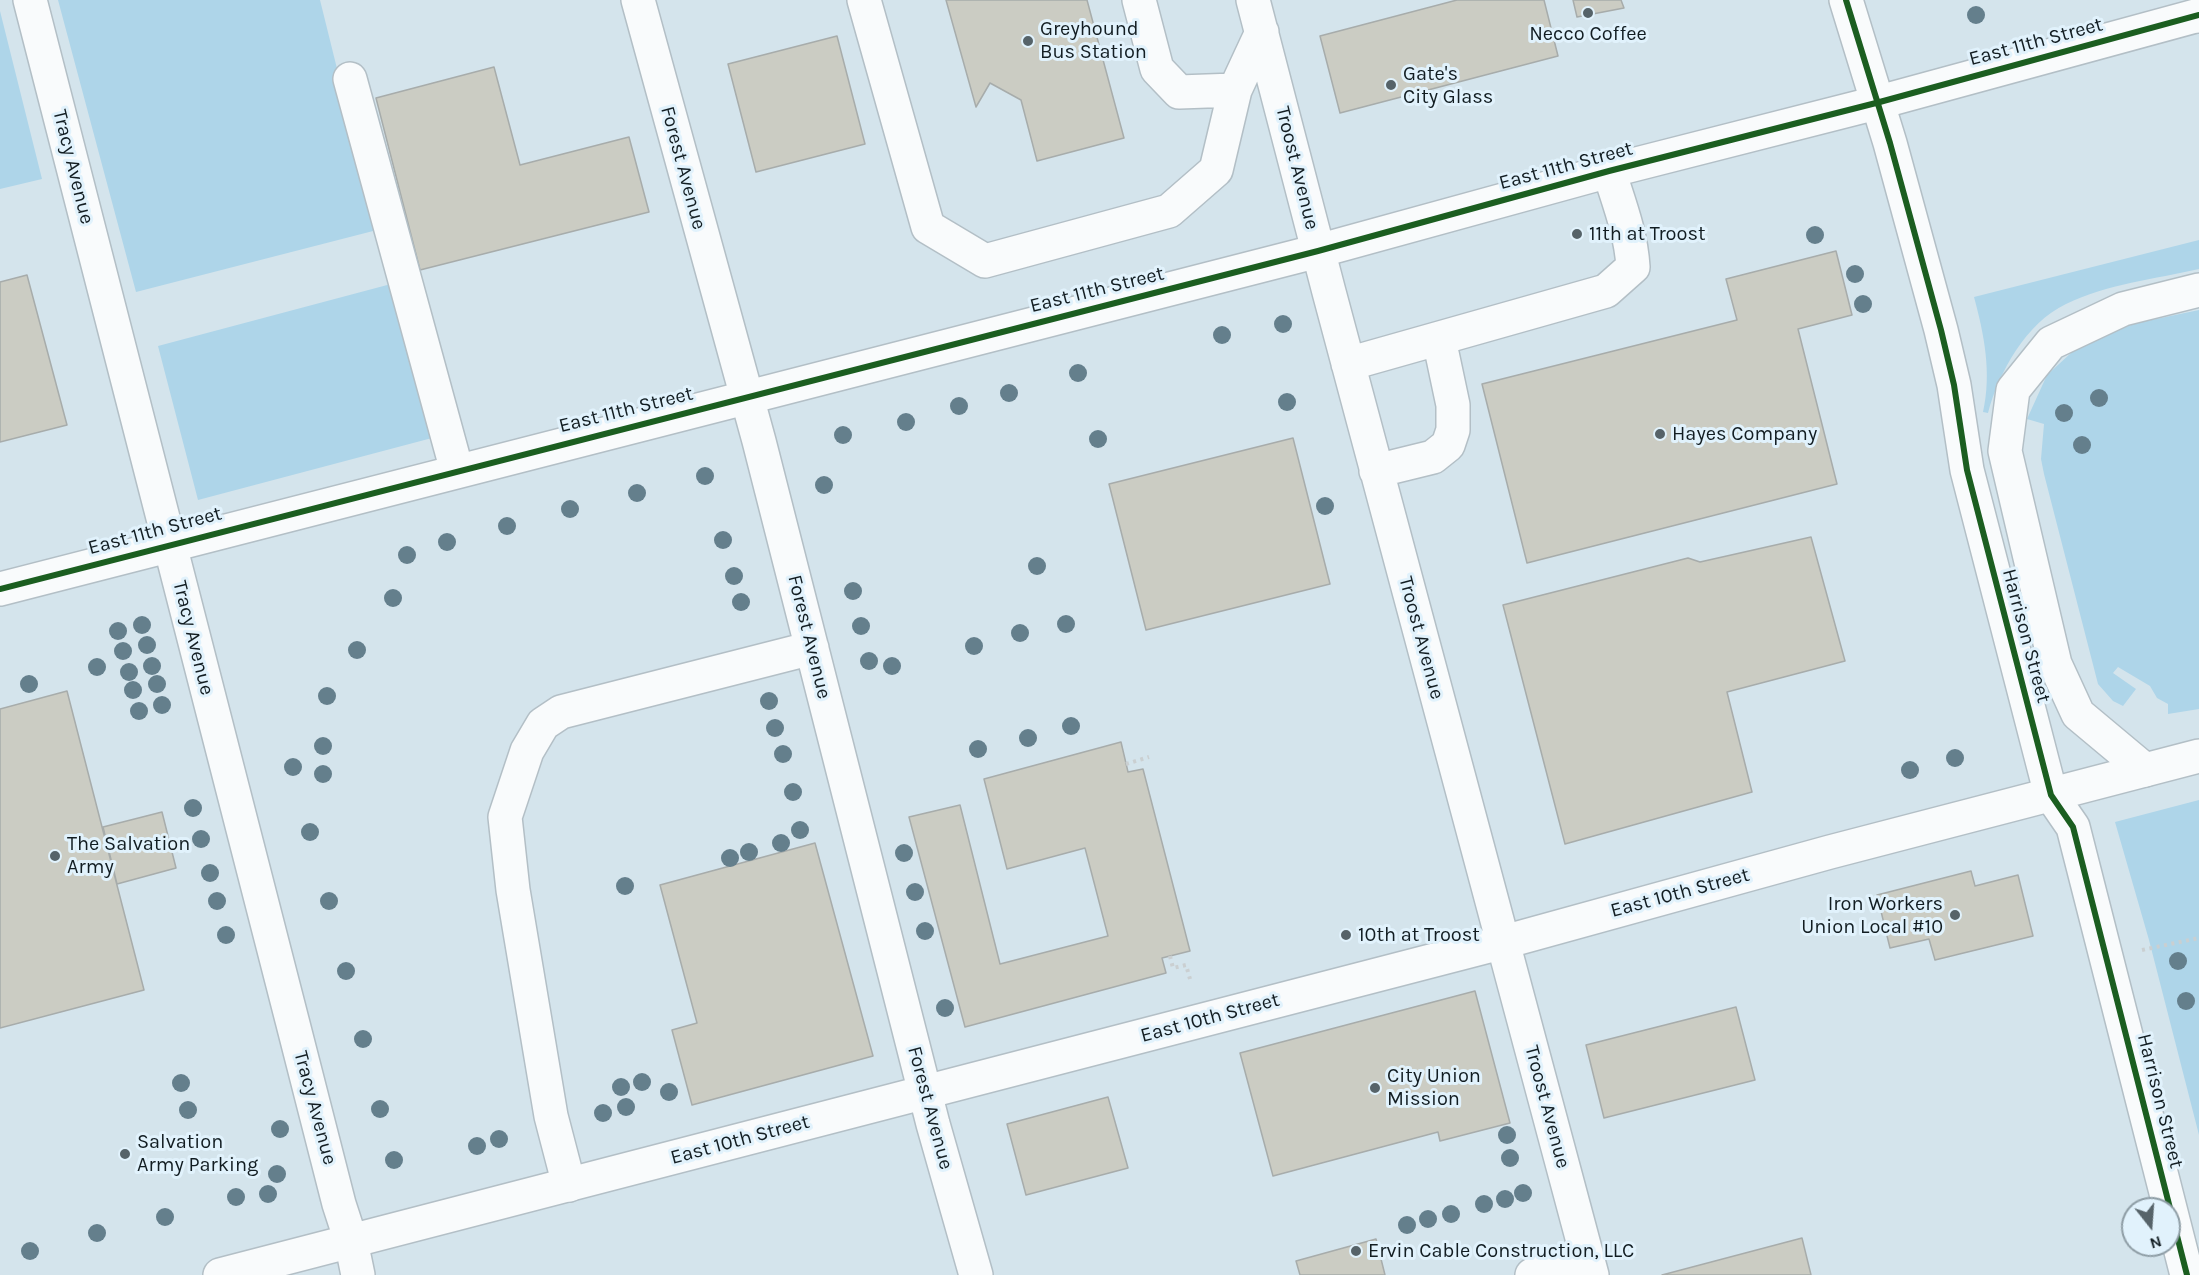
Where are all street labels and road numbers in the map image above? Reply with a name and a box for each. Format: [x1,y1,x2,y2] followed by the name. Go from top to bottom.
[1966,13,2106,71] street label: East 11th Street
[655,104,711,232] street label: Forest Avenue
[1270,104,1324,232] street label: Troost Avenue
[47,107,99,227] street label: Tracy Avenue
[1496,137,1636,195] street label: East 11th Street
[1027,262,1167,318] street label: East 11th Street
[556,382,696,438] street label: East 11th Street
[85,502,225,560] street label: East 11th Street
[1997,566,2055,706] street label: Harrison Street
[782,573,836,701] street label: Forest Avenue
[1393,574,1449,702] street label: Troost Avenue
[167,578,219,698] street label: Tracy Avenue
[1608,863,1752,923] street label: East 10th Street
[1138,988,1282,1048] street label: East 10th Street
[2132,1031,2188,1171] street label: Harrison Street
[1519,1043,1575,1171] street label: Troost Avenue
[902,1044,958,1172] street label: Forest Avenue
[288,1048,342,1168] street label: Tracy Avenue
[668,1110,812,1170] street label: East 10th Street

